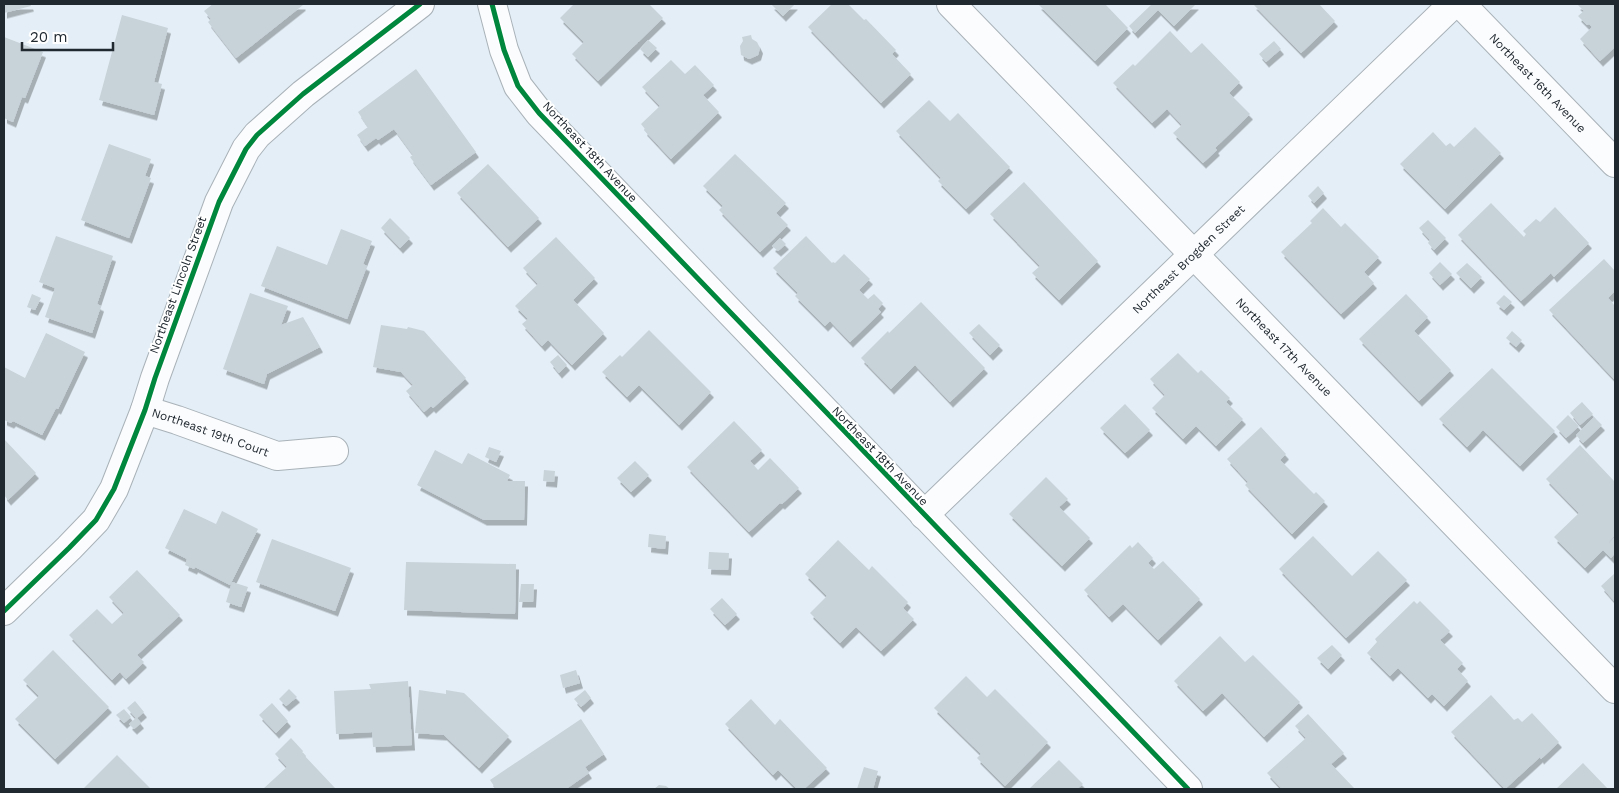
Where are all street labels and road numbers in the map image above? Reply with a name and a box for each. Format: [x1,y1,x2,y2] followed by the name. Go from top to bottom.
[1486,31,1589,136] street label: Northeast 16th Avenue
[540,99,640,205] street label: Northeast 18th Avenue
[1130,202,1248,317] street label: Northeast Brogden Street
[147,214,209,356] street label: Northeast Lincoln Street
[1233,295,1335,399] street label: Northeast 17th Avenue
[829,404,931,509] street label: Northeast 18th Avenue
[150,406,271,459] street label: Northeast 19th Court

